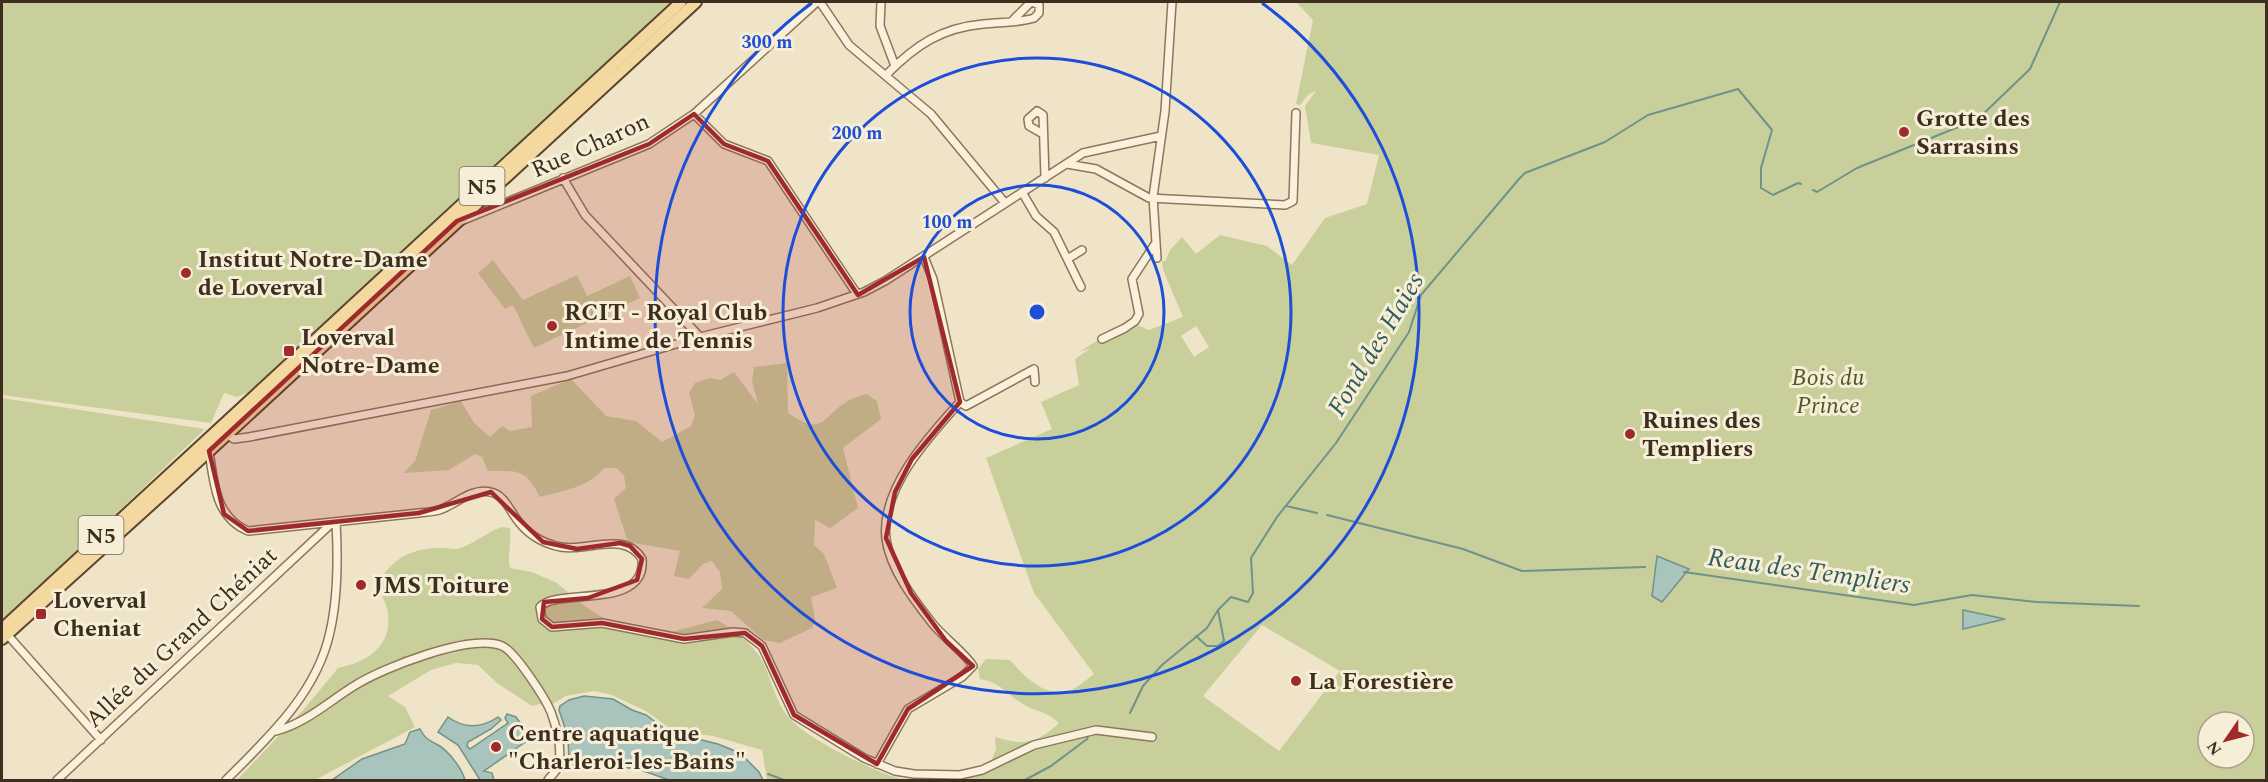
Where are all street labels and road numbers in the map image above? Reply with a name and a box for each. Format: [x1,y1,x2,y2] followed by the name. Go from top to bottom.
[525,104,655,188] street label: Rue Charon
[460,167,504,205] road number: N5
[78,516,124,554] road number: N5
[77,539,286,737] street label: Allée du Grand Chéniat

